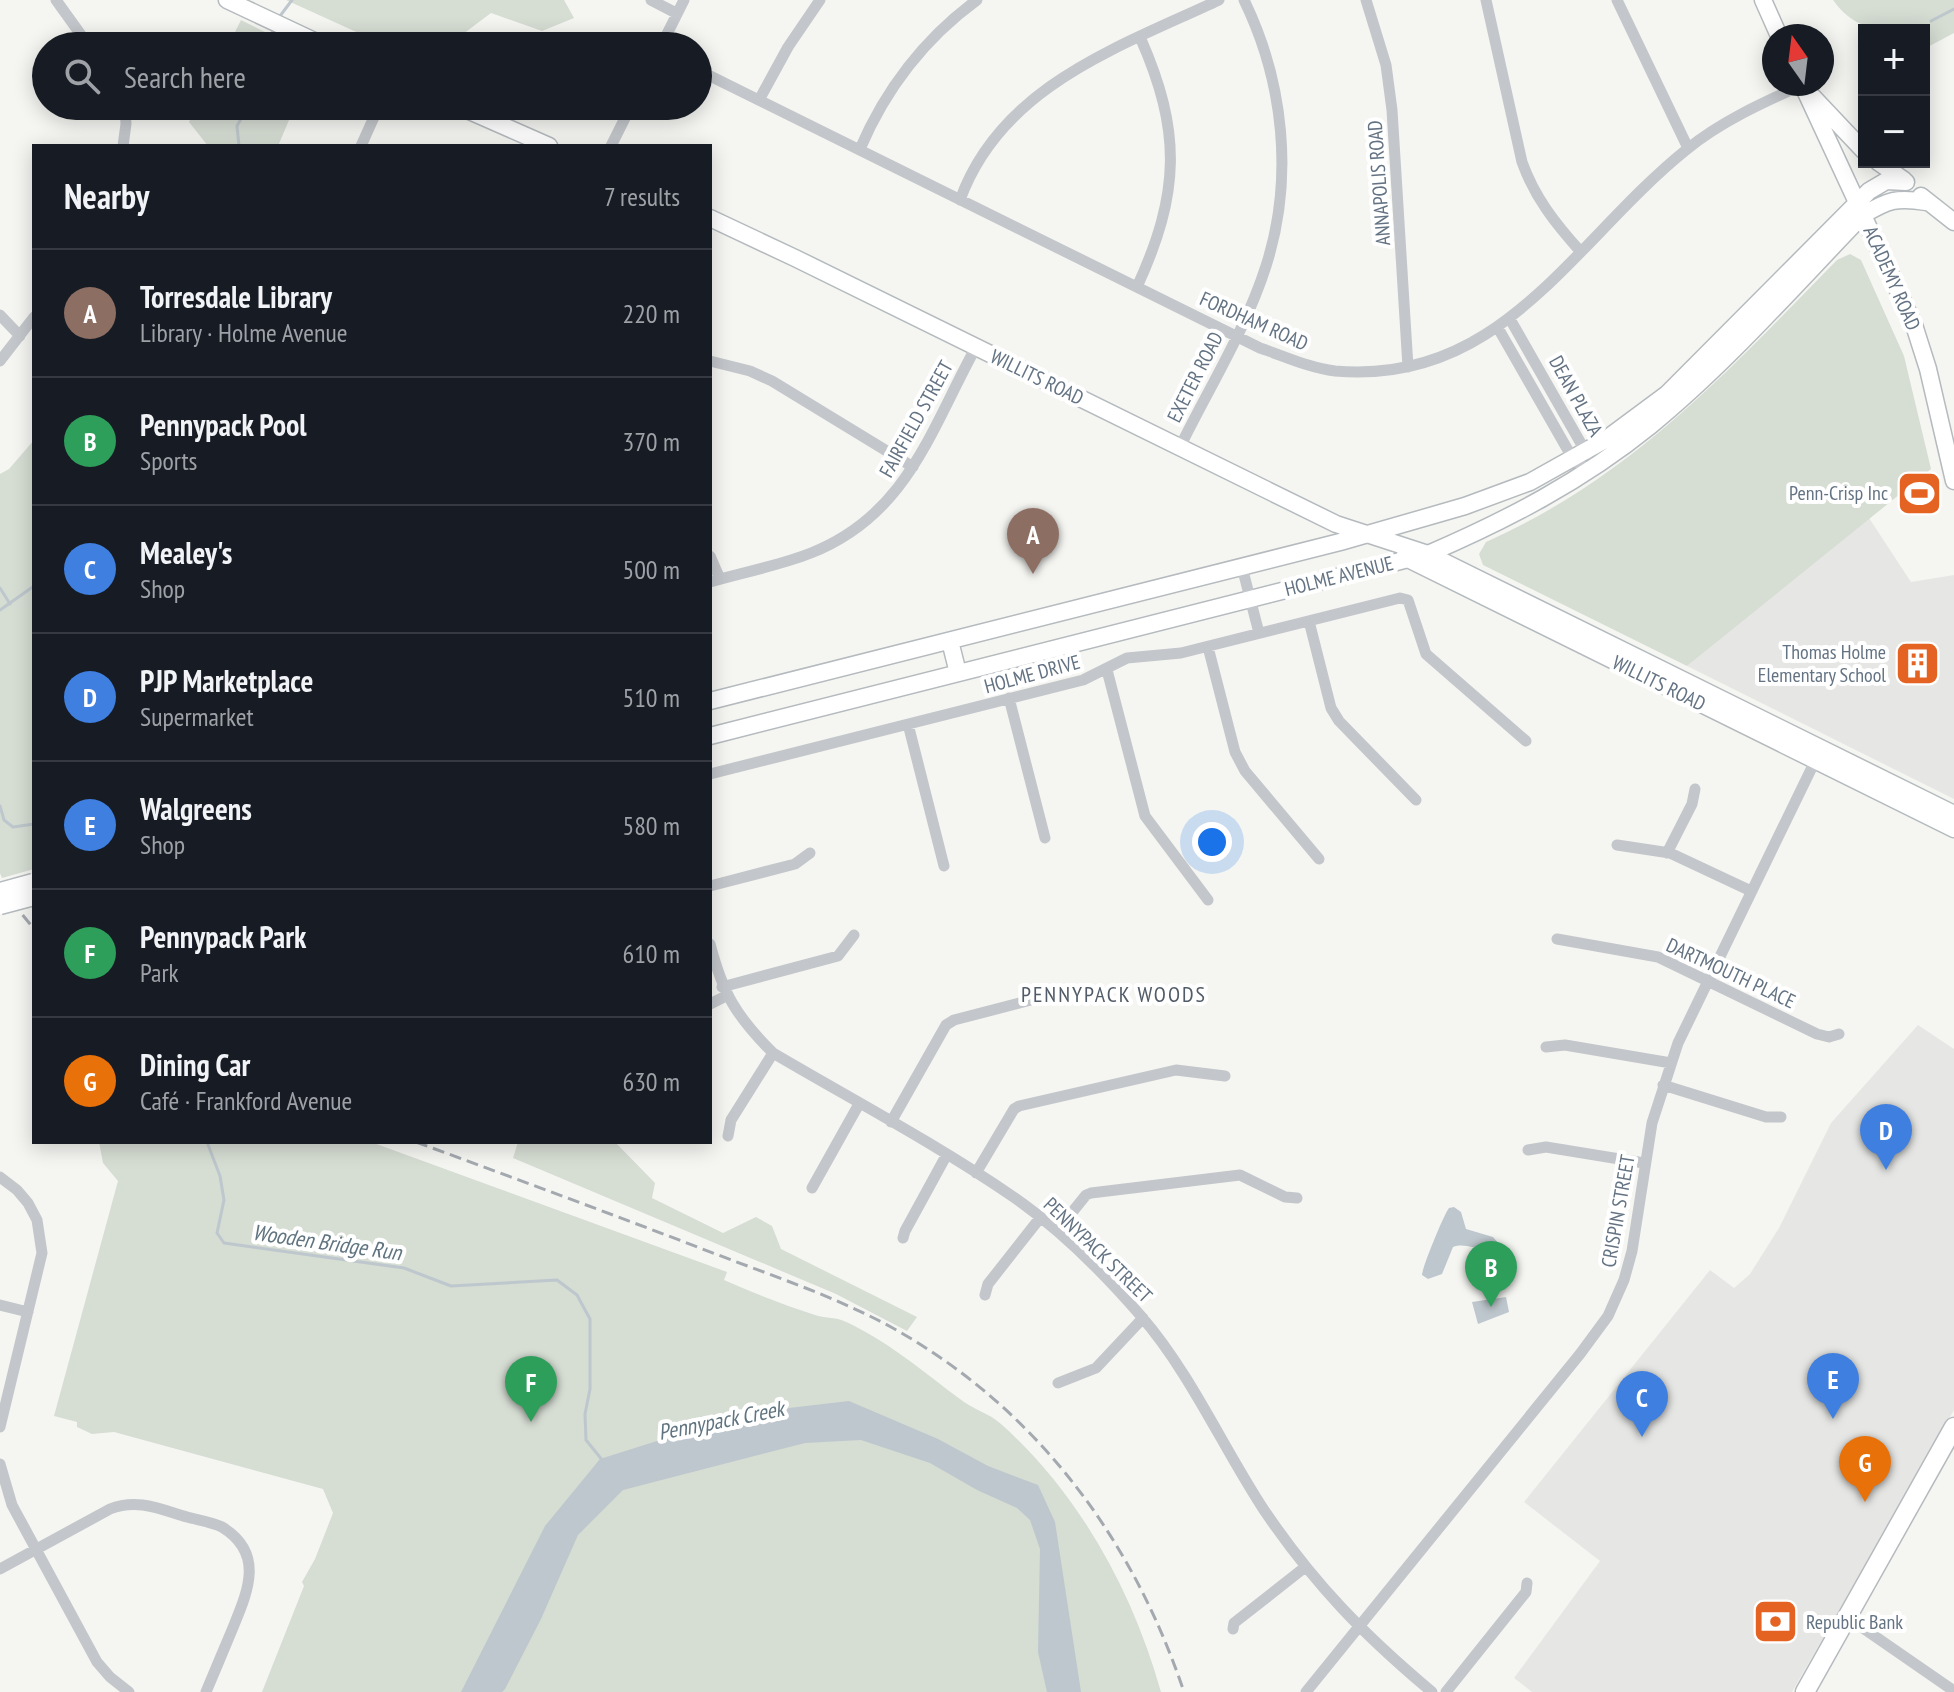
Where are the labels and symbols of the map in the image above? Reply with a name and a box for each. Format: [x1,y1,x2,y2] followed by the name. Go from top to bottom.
[1762,24,1834,96] north arrow
[1362,119,1396,247] street label: ANNAPOLIS ROAD
[1857,222,1927,334] street label: ACADEMY ROAD
[1196,286,1312,356] street label: FORDHAM ROAD
[1161,327,1229,427] street label: EXETER ROAD
[986,343,1088,411] street label: WILLITS ROAD
[1543,351,1609,441] street label: DEAN PLAZA
[873,356,959,482] street label: FAIRFIELD STREET
[1895,469,1943,517] sports icon: Penn-Crisp Inc
[1789,480,1888,506] place label: Penn-Crisp Inc
[1007,508,1059,574] pin: A
[1282,550,1396,602] street label: HOLME AVENUE
[1758,639,1886,688] place label: Thomas Holme Elementary School
[1893,639,1941,687] building icon: Thomas Holme Elementary School
[981,649,1083,699] street label: HOLME DRIVE
[1608,649,1710,717] street label: WILLITS ROAD
[1192,822,1232,862] your location
[1662,932,1800,1014] street label: DARTMOUTH PLACE
[1021,980,1207,1008] district label: PENNYPACK WOODS
[1860,1104,1912,1170] pin: D
[1595,1153,1641,1269] street label: CRISPIN STREET
[1038,1192,1158,1308] street label: PENNYPACK STREET
[251,1218,404,1266] water label: Wooden Bridge Run
[1465,1241,1517,1307] pin: B
[1807,1353,1859,1419] pin: E
[505,1356,557,1422] pin: F
[1616,1371,1668,1437] pin: C
[656,1394,789,1446] water label: Pennypack Creek
[1839,1436,1891,1502] pin: G
[1751,1598,1799,1646] bank icon: Republic Bank
[1806,1609,1903,1635] place label: Republic Bank

